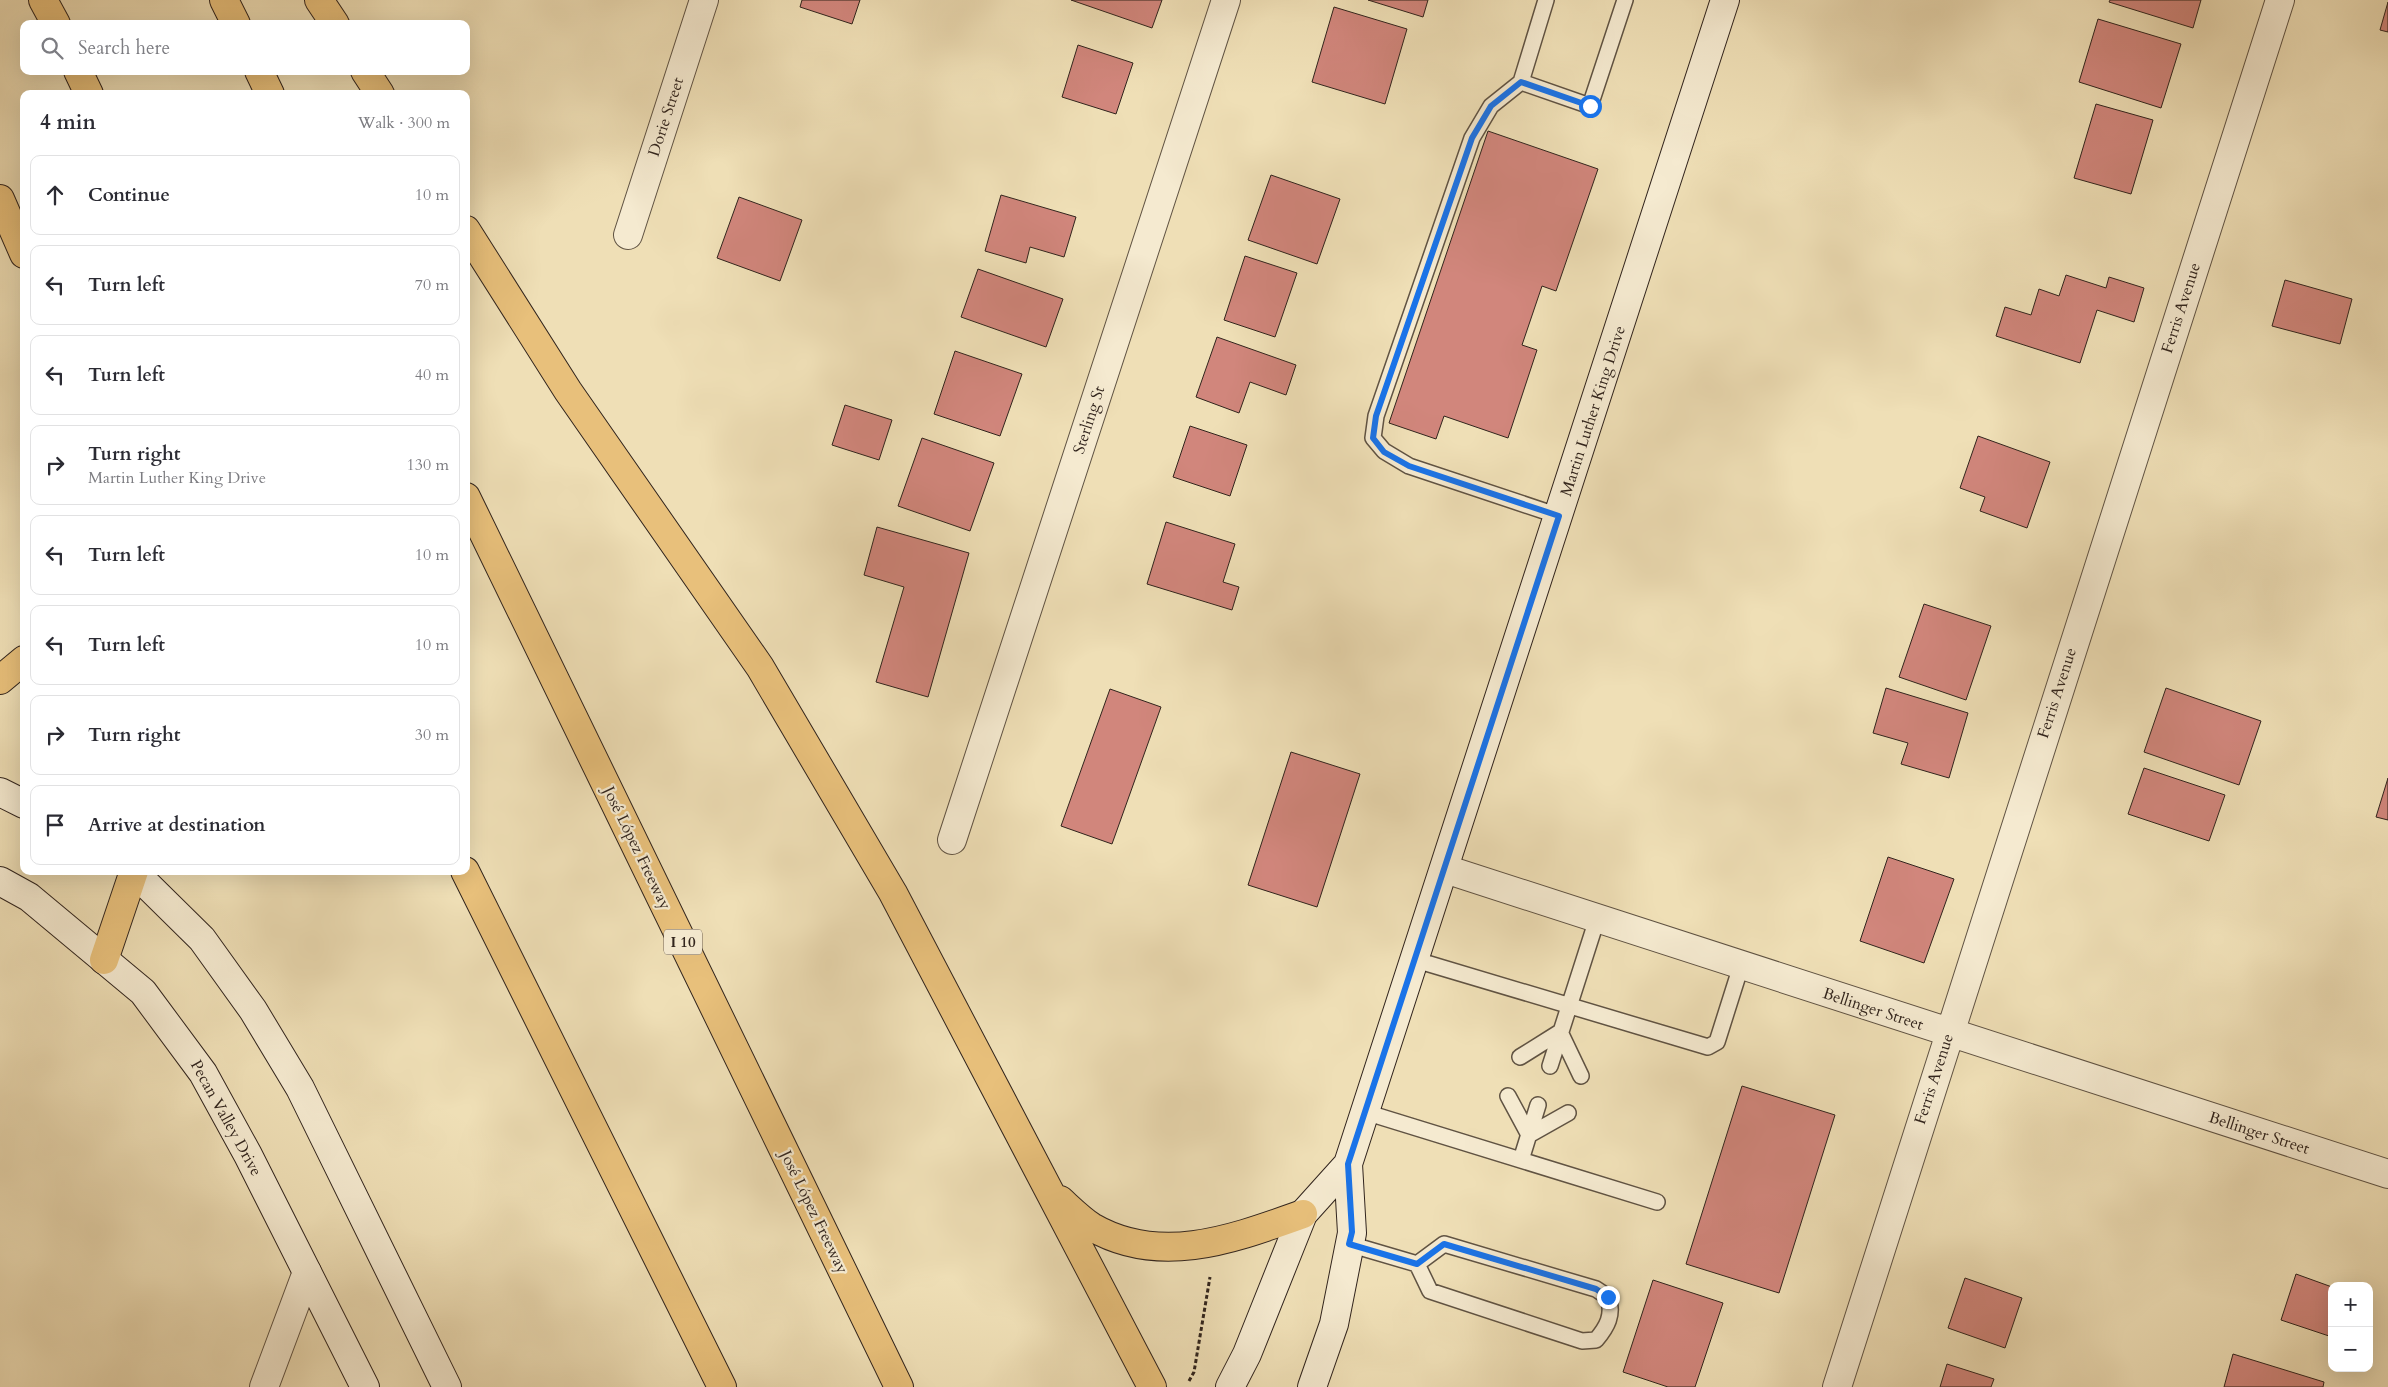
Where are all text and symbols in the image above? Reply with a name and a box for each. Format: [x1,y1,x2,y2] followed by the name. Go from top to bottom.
[20,20,470,75] search box
[38,34,66,62] icon: search
[78,35,170,61] text: Search here
[643,75,689,159] street label: Dorie Street
[1579,95,1602,118] route start
[40,108,96,137] text: 4 min
[358,112,450,134] text: Walk · 300 m
[41,181,69,209] icon: ahead
[88,182,170,208] text: Continue
[415,184,449,206] text: 10 m
[2156,260,2206,356] street label: Ferris Avenue
[41,271,69,299] icon: left
[88,272,165,298] text: Turn left
[415,274,449,296] text: 70 m
[1555,323,1631,499] street label: Martin Luther King Drive
[41,361,69,389] icon: left
[88,362,165,388] text: Turn left
[415,364,449,386] text: 40 m
[1068,383,1110,457] street label: Sterling St
[88,441,180,467] text: Turn right
[41,451,69,479] icon: right
[407,454,449,476] text: 130 m
[88,467,266,489] text: Martin Luther King Drive
[41,541,69,569] icon: left
[88,542,165,568] text: Turn left
[415,544,449,566] text: 10 m
[41,631,69,659] icon: left
[88,632,165,658] text: Turn left
[415,634,449,656] text: 10 m
[2032,645,2082,741] street label: Ferris Avenue
[41,721,69,749] icon: right
[88,722,180,748] text: Turn right
[415,724,449,746] text: 30 m
[597,781,677,914] street label: José López Freeway
[41,811,69,839] icon: arrive
[88,812,265,838] text: Arrive at destination
[664,930,702,954] road number: I 10
[1820,982,1926,1036] street label: Bellinger Street
[1909,1031,1959,1127] street label: Ferris Avenue
[185,1056,267,1180] street label: Pecan Valley Drive
[2206,1106,2312,1160] street label: Bellinger Street
[774,1145,854,1278] street label: José López Freeway
[2328,1282,2373,1372] map controls
[2328,1282,2373,1327] button: +
[1597,1286,1620,1309] route end
[2328,1327,2373,1372] button: −

